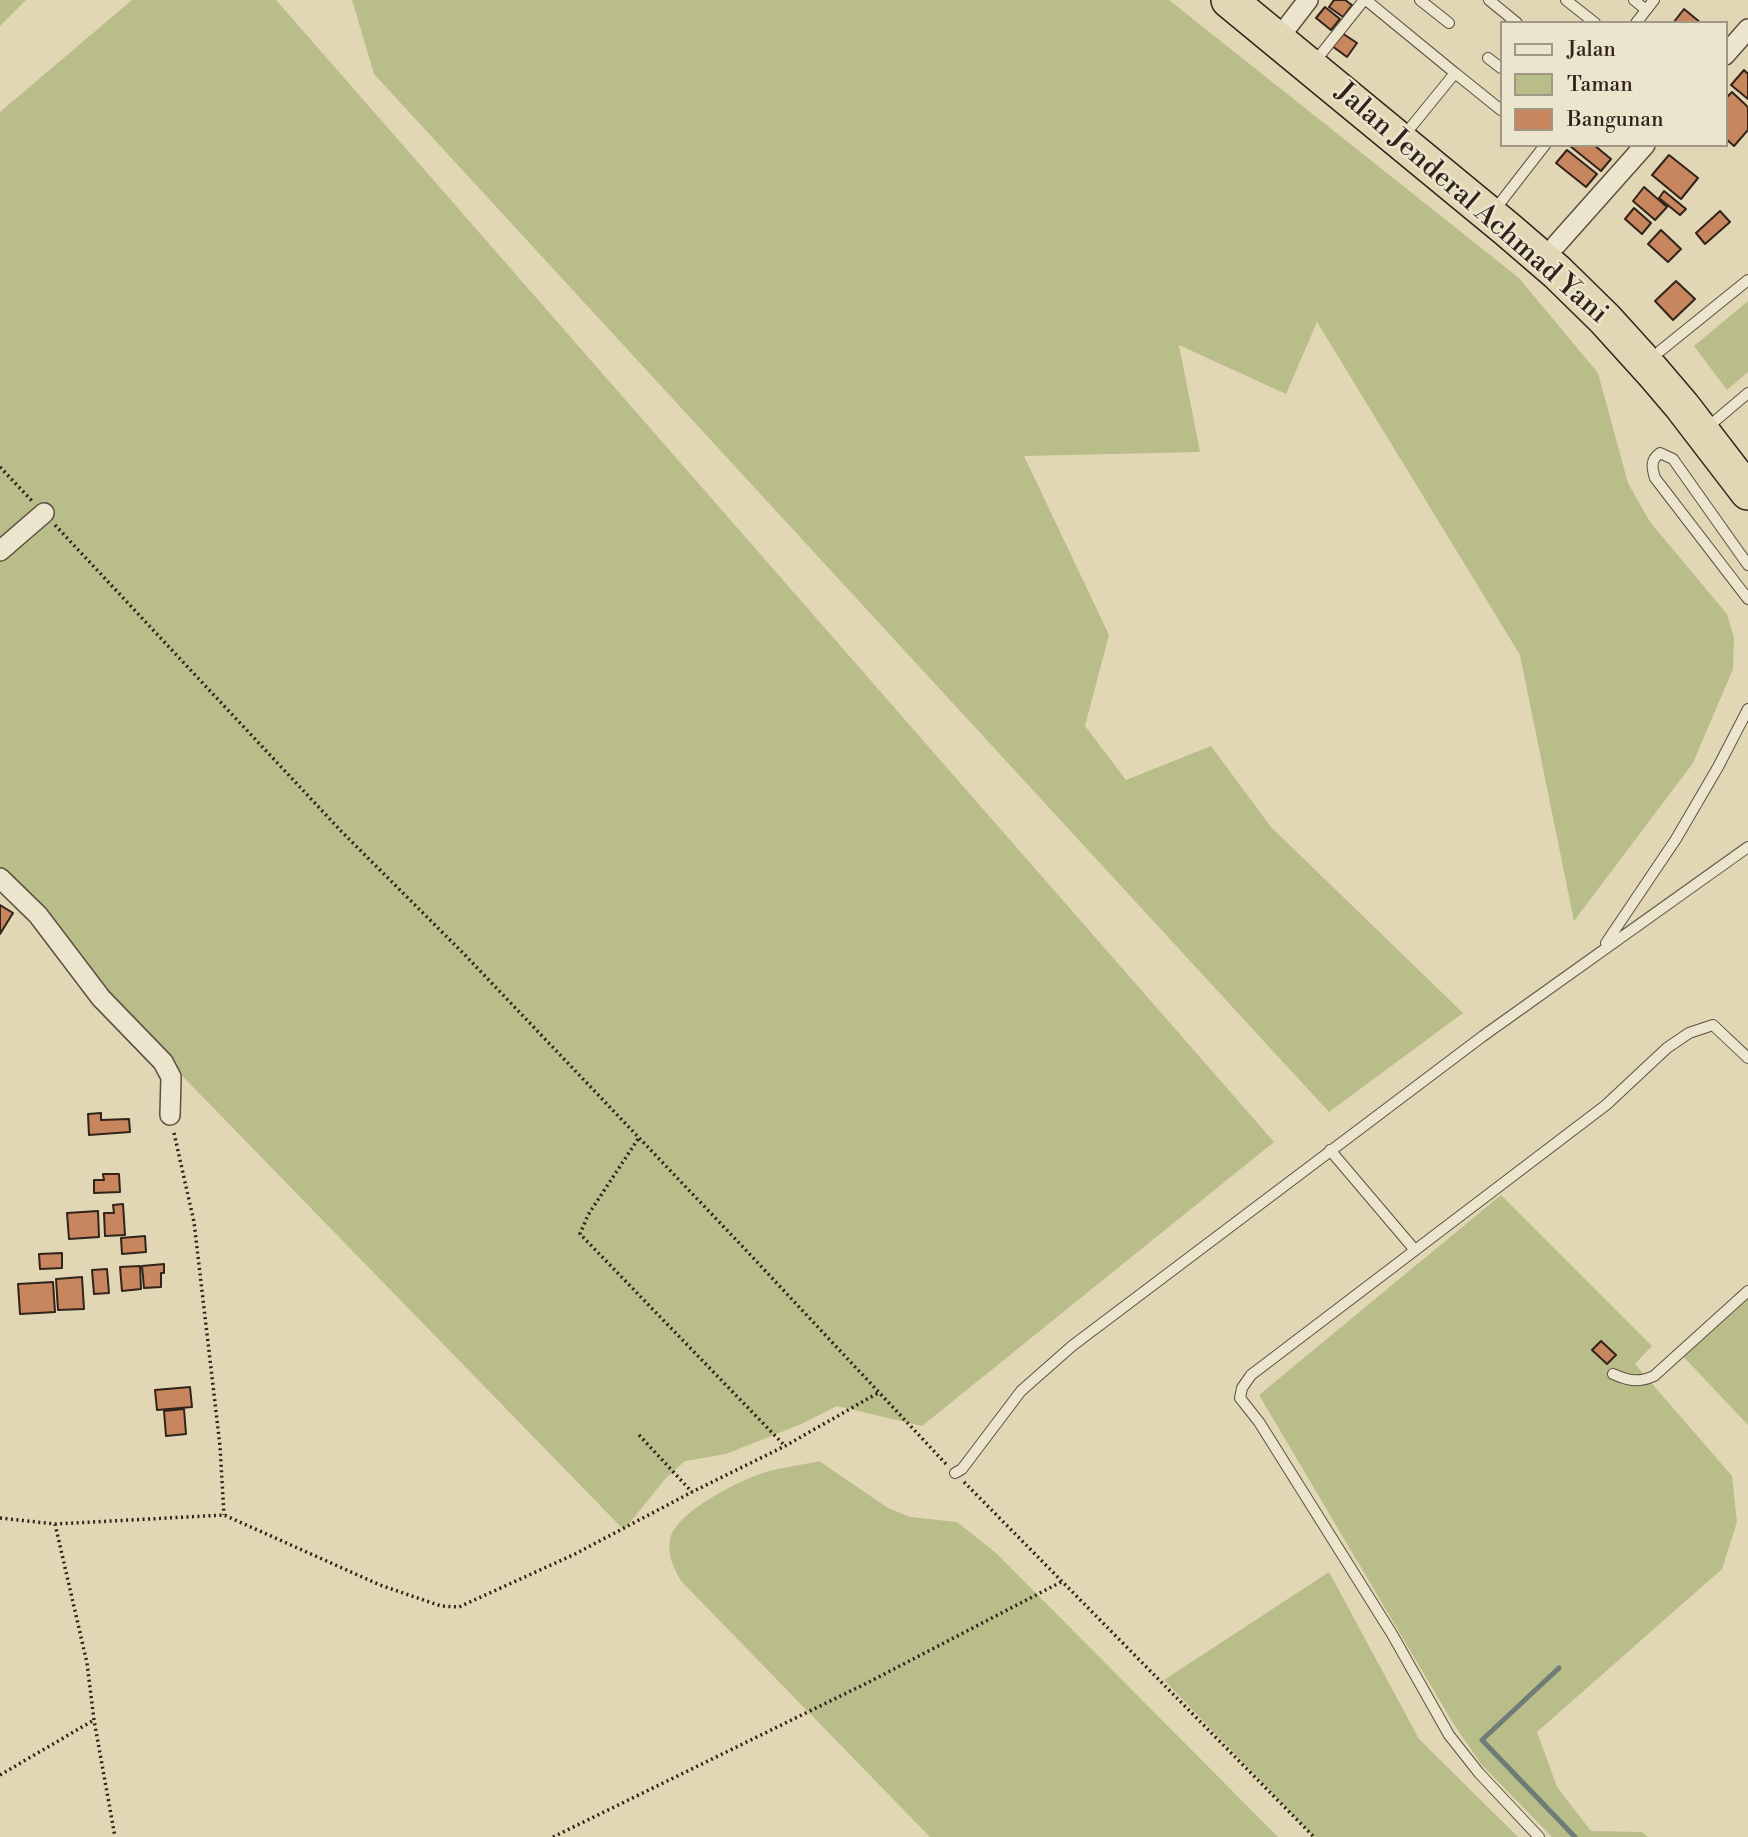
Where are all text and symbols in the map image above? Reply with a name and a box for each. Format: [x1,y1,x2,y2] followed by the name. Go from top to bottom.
[1500,21,1727,147] legend
[1567,37,1616,63] text: Jalan
[1567,72,1633,98] text: Taman
[1328,76,1614,332] street label: Jalan Jenderal Achmad Yani
[1567,107,1663,133] text: Bangunan

